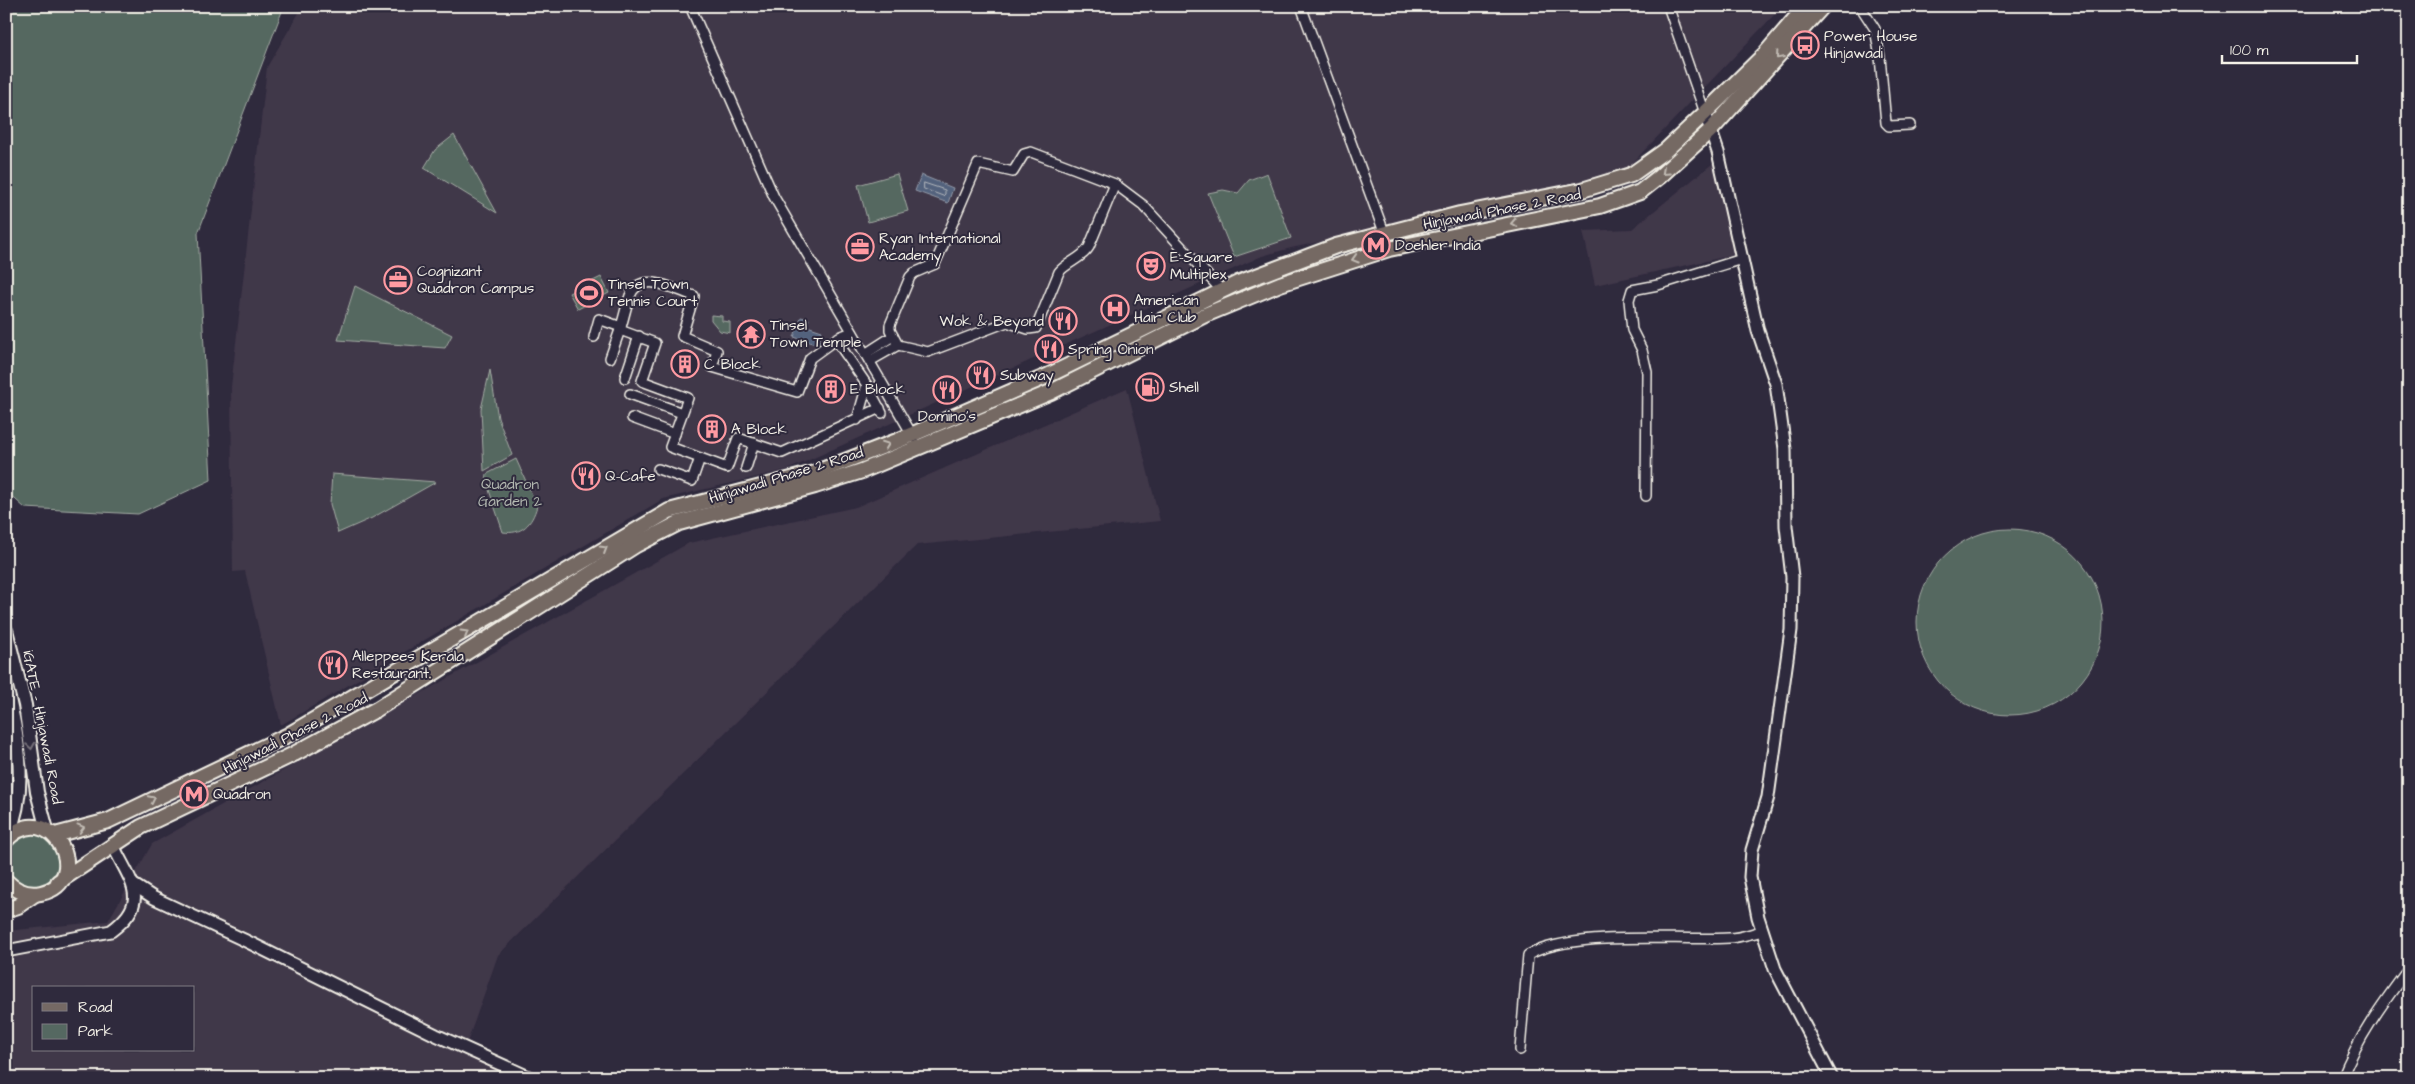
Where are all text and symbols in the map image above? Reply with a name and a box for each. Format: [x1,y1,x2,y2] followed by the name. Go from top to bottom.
[1824,26,1917,64] place label: Power House Hinjawadi
[1790,30,1820,60] bus stop icon: Power House Hinjawadi
[2222,32,2358,64] scale bar
[2230,40,2269,61] text: 100 m
[1776,50,1785,59] one-way arrow
[1661,166,1670,175] one-way arrow
[1421,184,1583,235] street label: Hinjawadi Phase 2 Road
[1509,217,1518,227] one-way arrow
[879,228,1001,267] place label: Ryan International Academy
[1361,230,1391,260] metro station icon: Doehler India
[845,232,875,262] office icon: Ryan International Academy
[1395,235,1481,256] place label: Doehler India
[1170,247,1233,285] place label: E-Square Multiplex
[1136,251,1166,281] theatre icon: E-Square Multiplex
[1352,253,1360,263] one-way arrow
[417,261,535,299] place label: Cognizant Quadron Campus
[383,265,413,295] office icon: Cognizant Quadron Campus
[608,274,697,312] place label: Tinsel Town Tennis Court
[574,278,604,308] sports icon: Tinsel Town Tennis Court
[1134,290,1199,328] place label: American Hair Club
[1100,294,1130,324] hospital icon: American Hair Club
[1048,306,1078,336] restaurant icon: Wok & Beyond
[940,311,1044,333] place label: Wok & Beyond
[770,315,861,353] place label: Tinsel Town Temple
[736,319,766,349] temple icon: Tinsel Town Temple
[1034,334,1064,364] restaurant icon: Spring Onion
[1068,339,1154,361] place label: Spring Onion
[670,349,700,379] building icon: C Block
[704,354,761,375] place label: C Block
[966,360,996,390] restaurant icon: Subway
[1000,365,1054,387] place label: Subway
[1135,372,1165,402] fuel station icon: Shell
[816,374,846,404] building icon: E Block
[932,375,962,405] restaurant icon: Domino's
[1169,377,1199,398] place label: Shell
[850,379,905,400] place label: E Block
[918,406,976,427] place label: Domino's
[697,414,727,444] building icon: A Block
[731,419,787,440] place label: A Block
[881,441,890,452] one-way arrow
[706,442,866,509] street label: Hinjawadi Phase 2 Road
[571,461,601,491] restaurant icon: Q-Cafe
[605,466,656,487] place label: Q-Cafe
[478,474,543,512] park label: Quadron Garden 2
[598,545,607,555] one-way arrow
[459,629,468,639] one-way arrow
[352,646,464,684] place label: Alleppees Kerala Restaurant.
[17,648,68,806] street label: iGATE - Hinjawadi Road
[318,650,348,680] restaurant icon: Alleppees Kerala Restaurant.
[219,688,372,779] street label: Hinjawadi Phase 2 Road
[25,743,36,751] one-way arrow
[179,779,209,809] metro station icon: Quadron
[213,784,271,805] place label: Quadron
[146,796,155,806] one-way arrow
[77,823,86,834] one-way arrow
[32,986,195,1052] legend
[78,997,113,1018] text: Road
[78,1021,113,1042] text: Park

